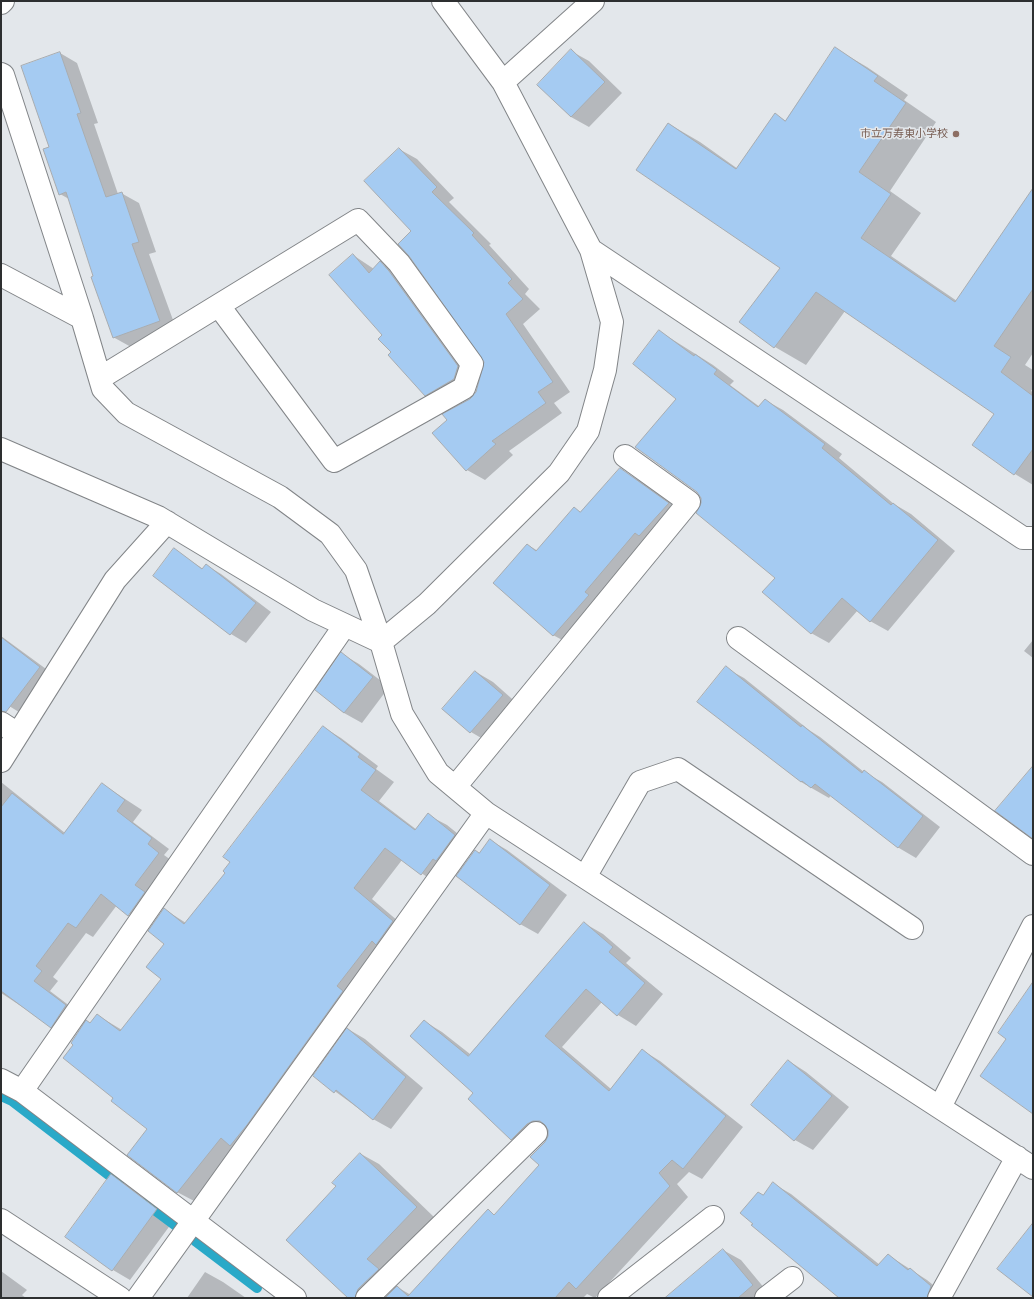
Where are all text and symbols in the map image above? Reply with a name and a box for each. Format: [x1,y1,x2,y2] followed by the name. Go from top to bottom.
[860,127,948,141] place label: 市立万寿東小学校
[951,129,961,139] marker: 市立万寿東小学校

